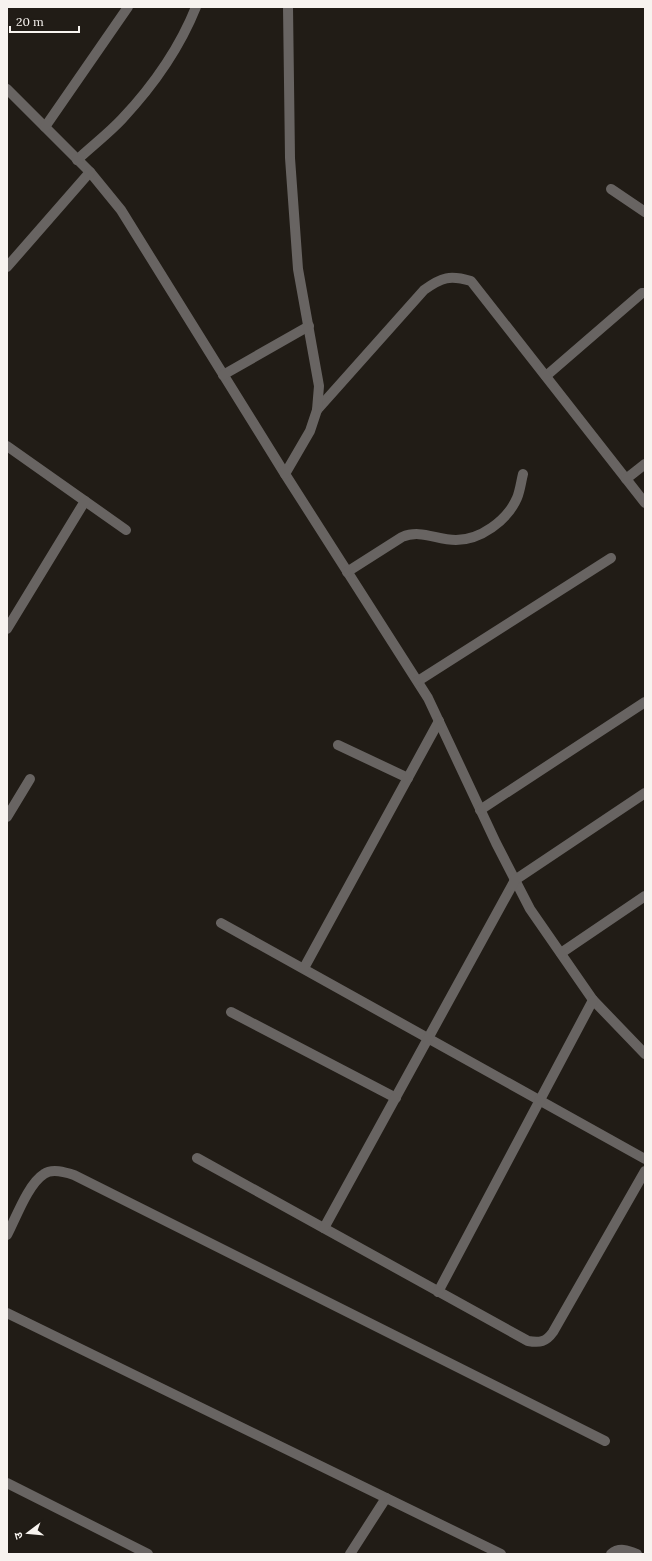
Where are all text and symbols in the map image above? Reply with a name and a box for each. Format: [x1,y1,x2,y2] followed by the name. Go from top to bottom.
[10,8,79,34] scale bar
[16,14,44,29] text: 20 m
[8,1513,48,1553] north arrow
[11,1530,26,1541] text: उ

